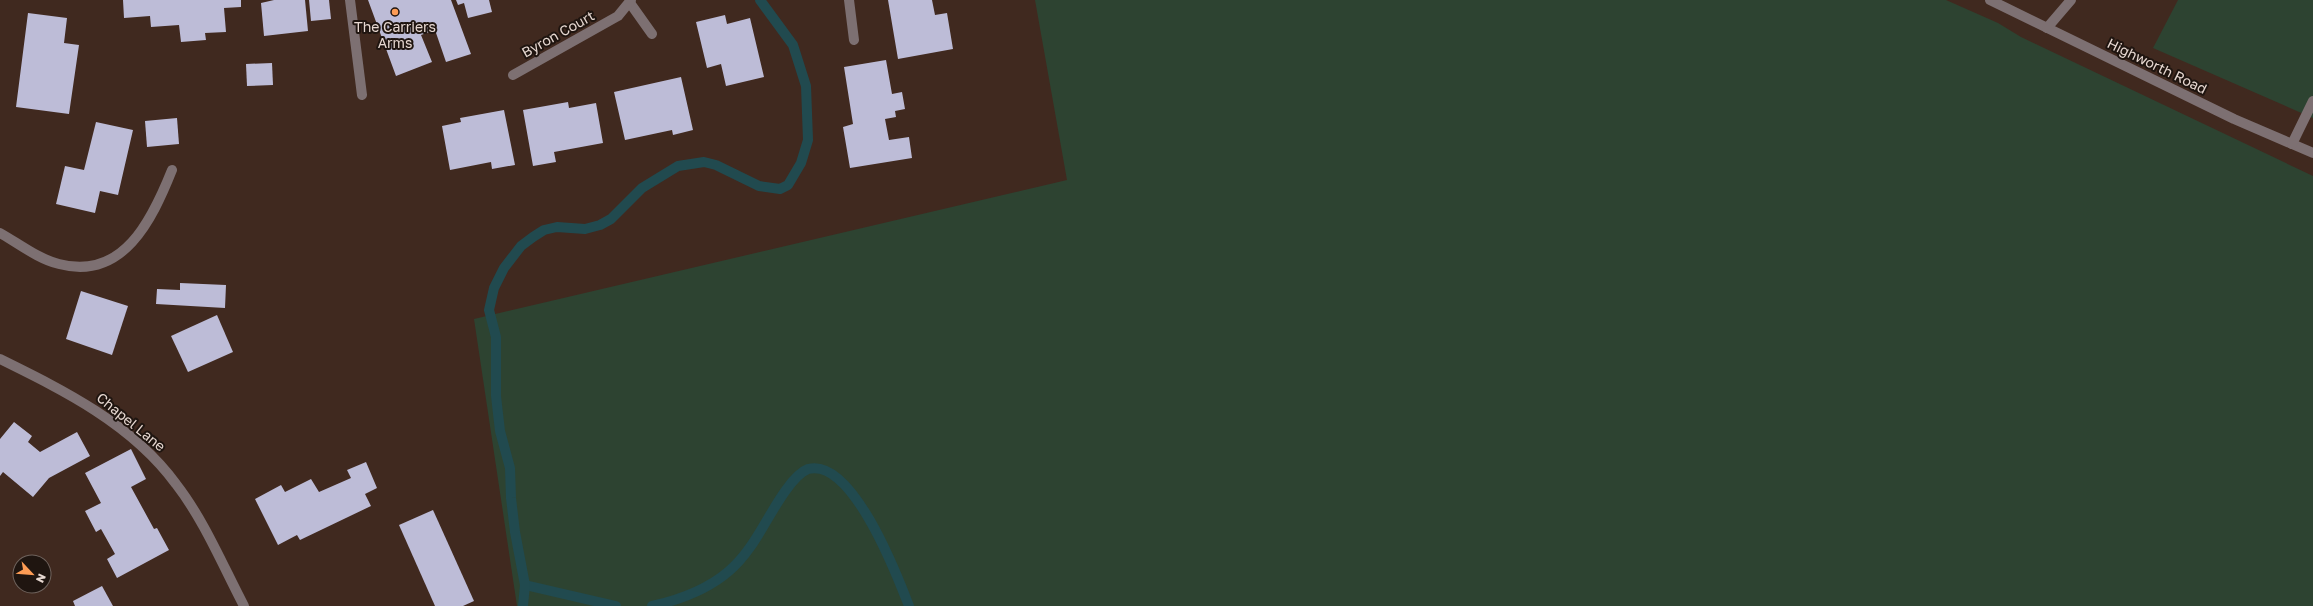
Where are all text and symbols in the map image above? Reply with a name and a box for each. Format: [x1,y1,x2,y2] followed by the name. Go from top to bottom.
[390,7,400,17] marker: The Carriers Arms
[518,7,597,61] street label: Byron Court
[354,18,436,51] place label: The Carriers Arms
[2105,34,2210,97] street label: Highworth Road
[94,389,169,454] street label: Chapel Lane
[12,554,52,594] north arrow
[34,572,49,585] text: N

